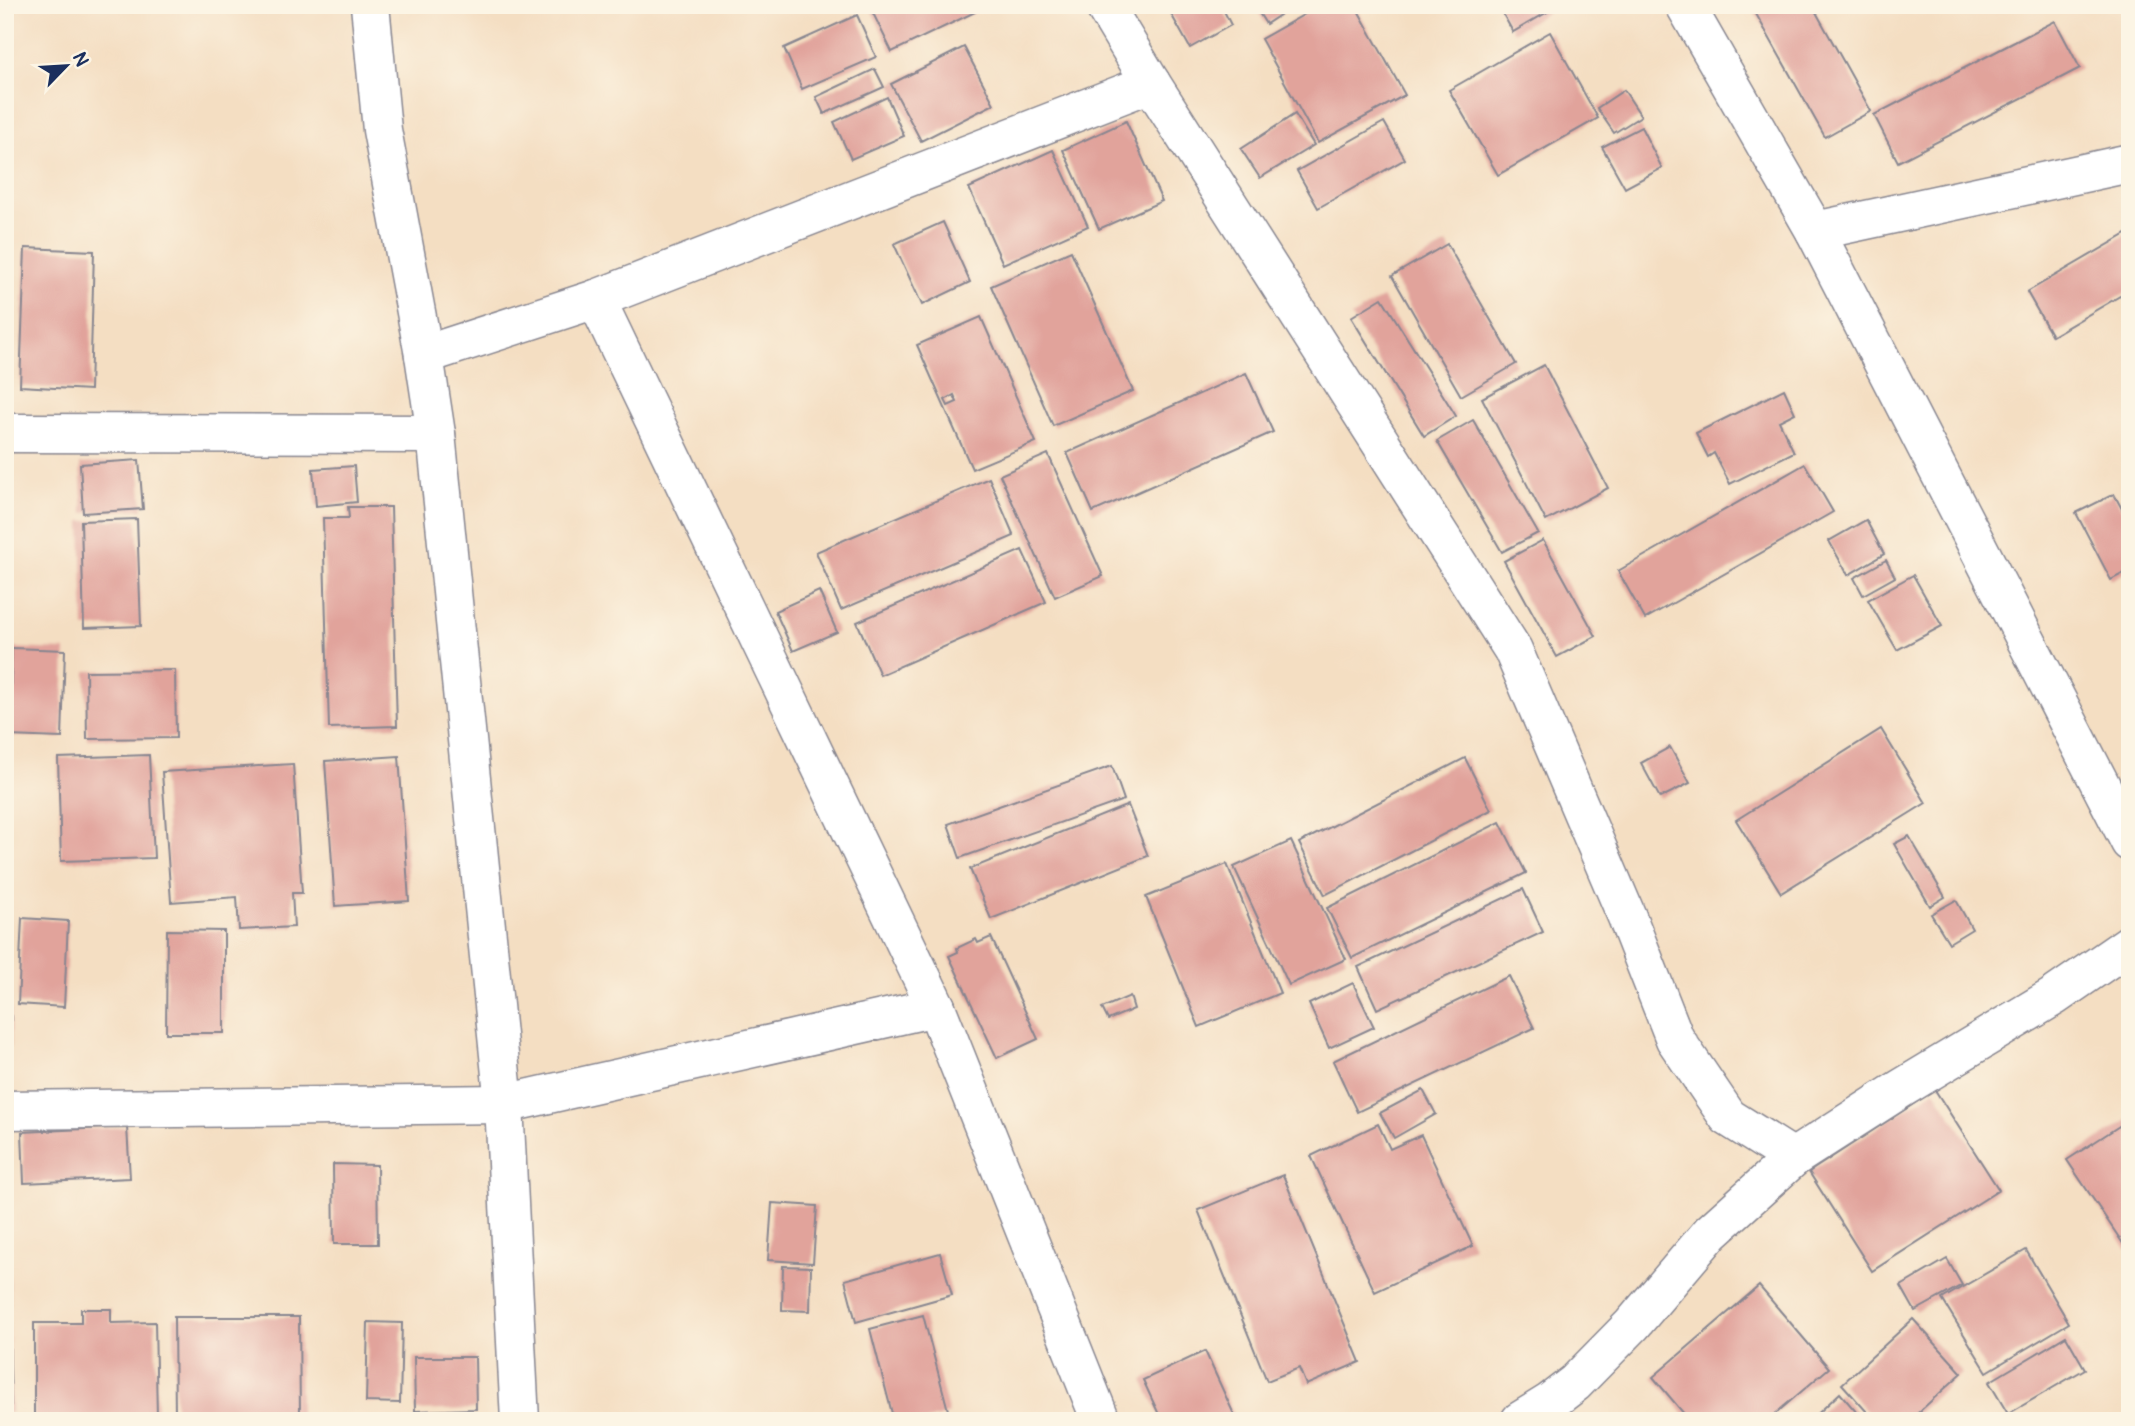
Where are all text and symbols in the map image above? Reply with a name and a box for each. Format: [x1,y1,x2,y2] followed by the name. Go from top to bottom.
[32,32,102,102] north arrow
[67,48,94,70] text: N

